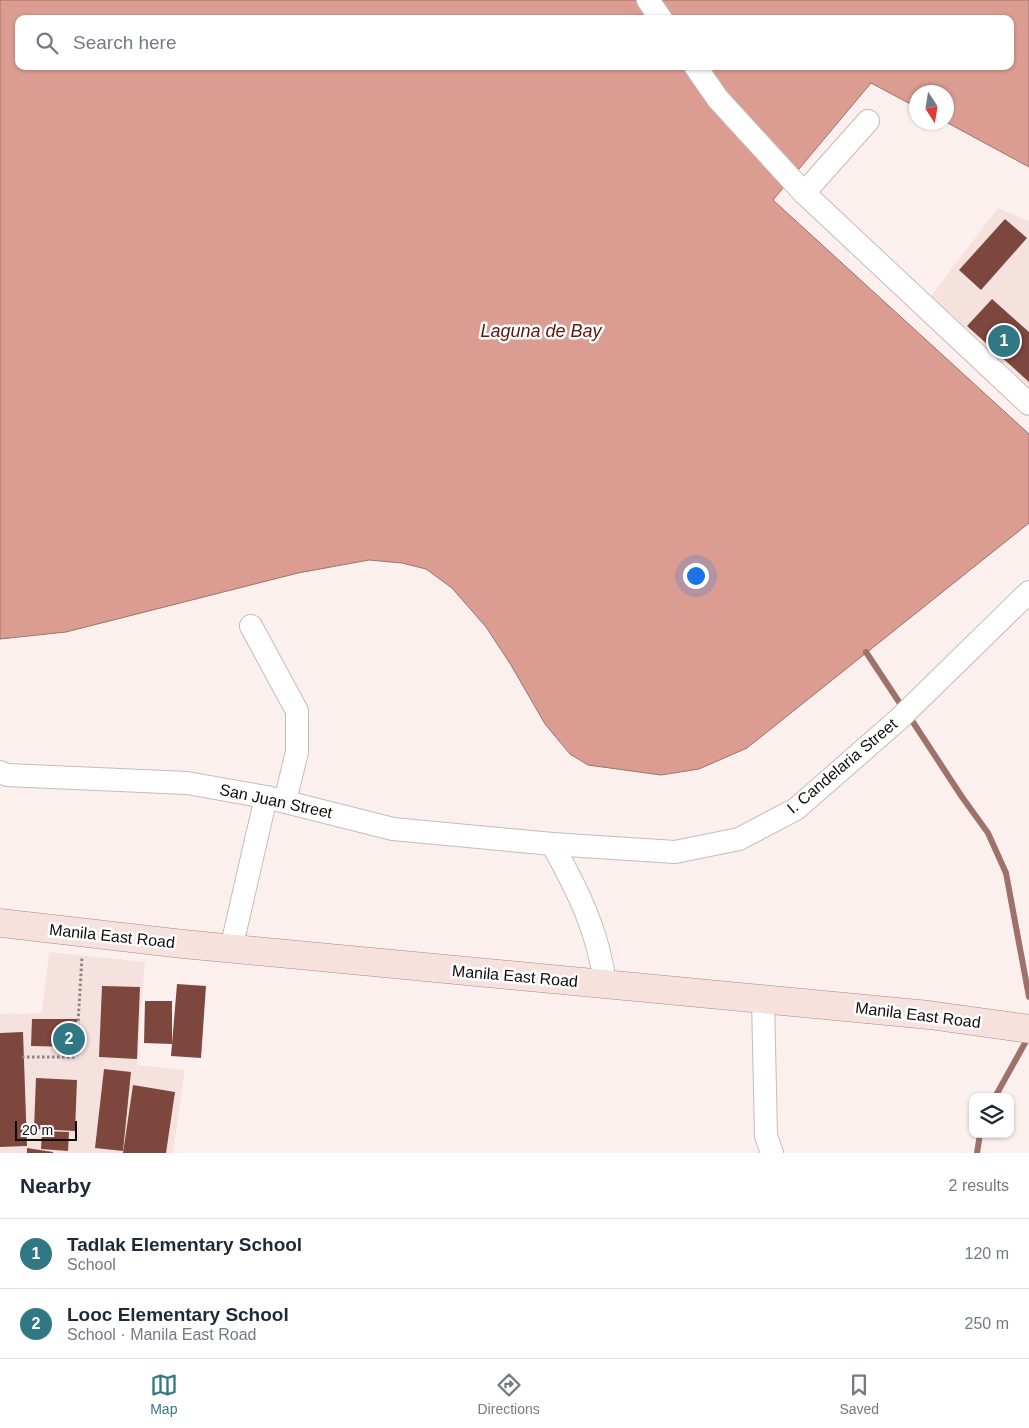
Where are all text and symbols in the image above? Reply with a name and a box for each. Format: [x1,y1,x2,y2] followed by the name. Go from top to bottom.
[15,15,1014,70] search box
[33,29,61,57] icon: search
[73,32,177,53] text: Search here
[909,85,954,130] north arrow
[480,321,603,341] water label: Laguna de Bay
[988,322,1020,360] pin: 1
[683,563,709,589] your location
[784,715,901,817] street label: I. Candelaria Street
[218,781,334,821] street label: San Juan Street
[48,921,176,951] street label: Manila East Road
[451,962,579,990] street label: Manila East Road
[854,999,982,1031] street label: Manila East Road
[53,1020,85,1058] pin: 2
[969,1093,1014,1138] map controls
[969,1093,1014,1138] button: layers
[15,1118,78,1141] scale bar
[22,1122,53,1138] text: 20 m
[20,1174,91,1197] text: Nearby
[949,1177,1009,1194] text: 2 results
[67,1234,302,1255] text: Tadlak Elementary School
[32,1245,40,1262] text: 1
[965,1245,1009,1262] text: 120 m
[67,1256,116,1273] text: School
[67,1304,289,1325] text: Looc Elementary School
[32,1315,40,1332] text: 2
[965,1315,1009,1332] text: 250 m
[67,1326,256,1343] text: School · Manila East Road
[150,1371,178,1417] tab: Map
[478,1371,540,1417] tab: Directions
[839,1371,879,1417] tab: Saved

